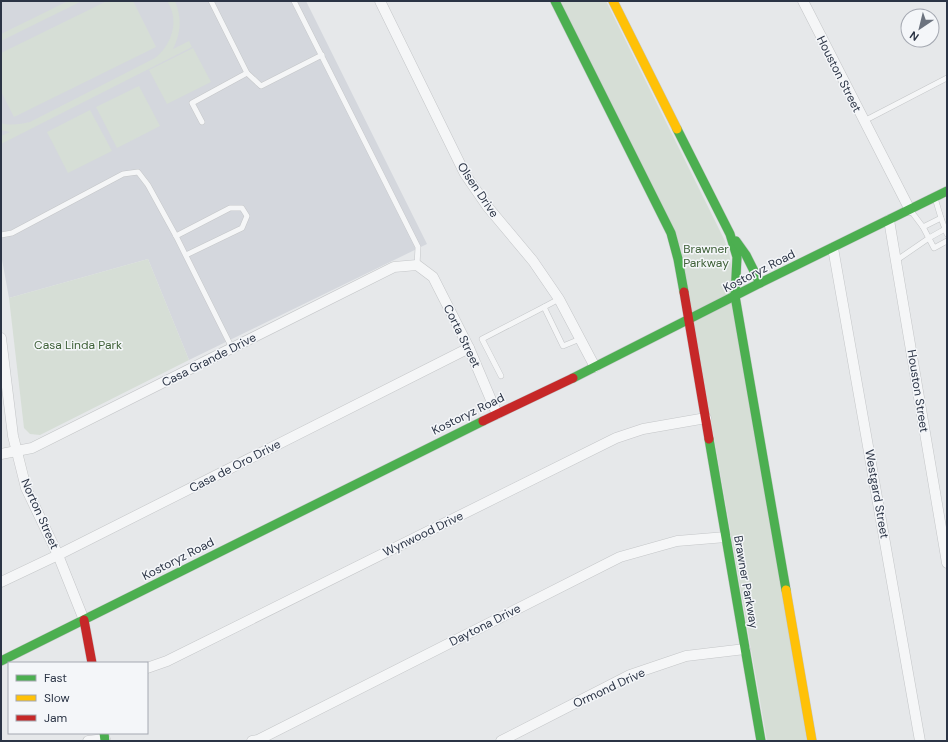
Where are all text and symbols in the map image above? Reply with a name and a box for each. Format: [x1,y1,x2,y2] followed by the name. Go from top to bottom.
[900,8,940,48] north arrow
[907,28,922,44] text: N
[813,33,865,115] street label: Houston Street
[454,159,502,221] street label: Olsen Drive
[683,241,729,271] park label: Brawner Parkway
[720,246,798,296] street label: Kostoryz Road
[440,302,484,371] street label: Corta Street
[159,329,259,391] street label: Casa Grande Drive
[34,337,122,353] park label: Casa Linda Park
[904,348,932,434] street label: Houston Street
[429,390,507,438] street label: Kostoryz Road
[187,436,284,496] street label: Casa de Oro Drive
[861,448,893,540] street label: Westgard Street
[17,476,63,552] street label: Norton Street
[380,508,466,560] street label: Wynwood Drive
[139,534,217,584] street label: Kostoryz Road
[730,534,762,630] street label: Brawner Parkway
[447,600,524,650] street label: Daytona Drive
[8,662,148,734] legend
[570,664,648,712] street label: Ormond Drive
[44,670,67,686] text: Fast
[44,690,70,706] text: Slow
[44,710,67,726] text: Jam

